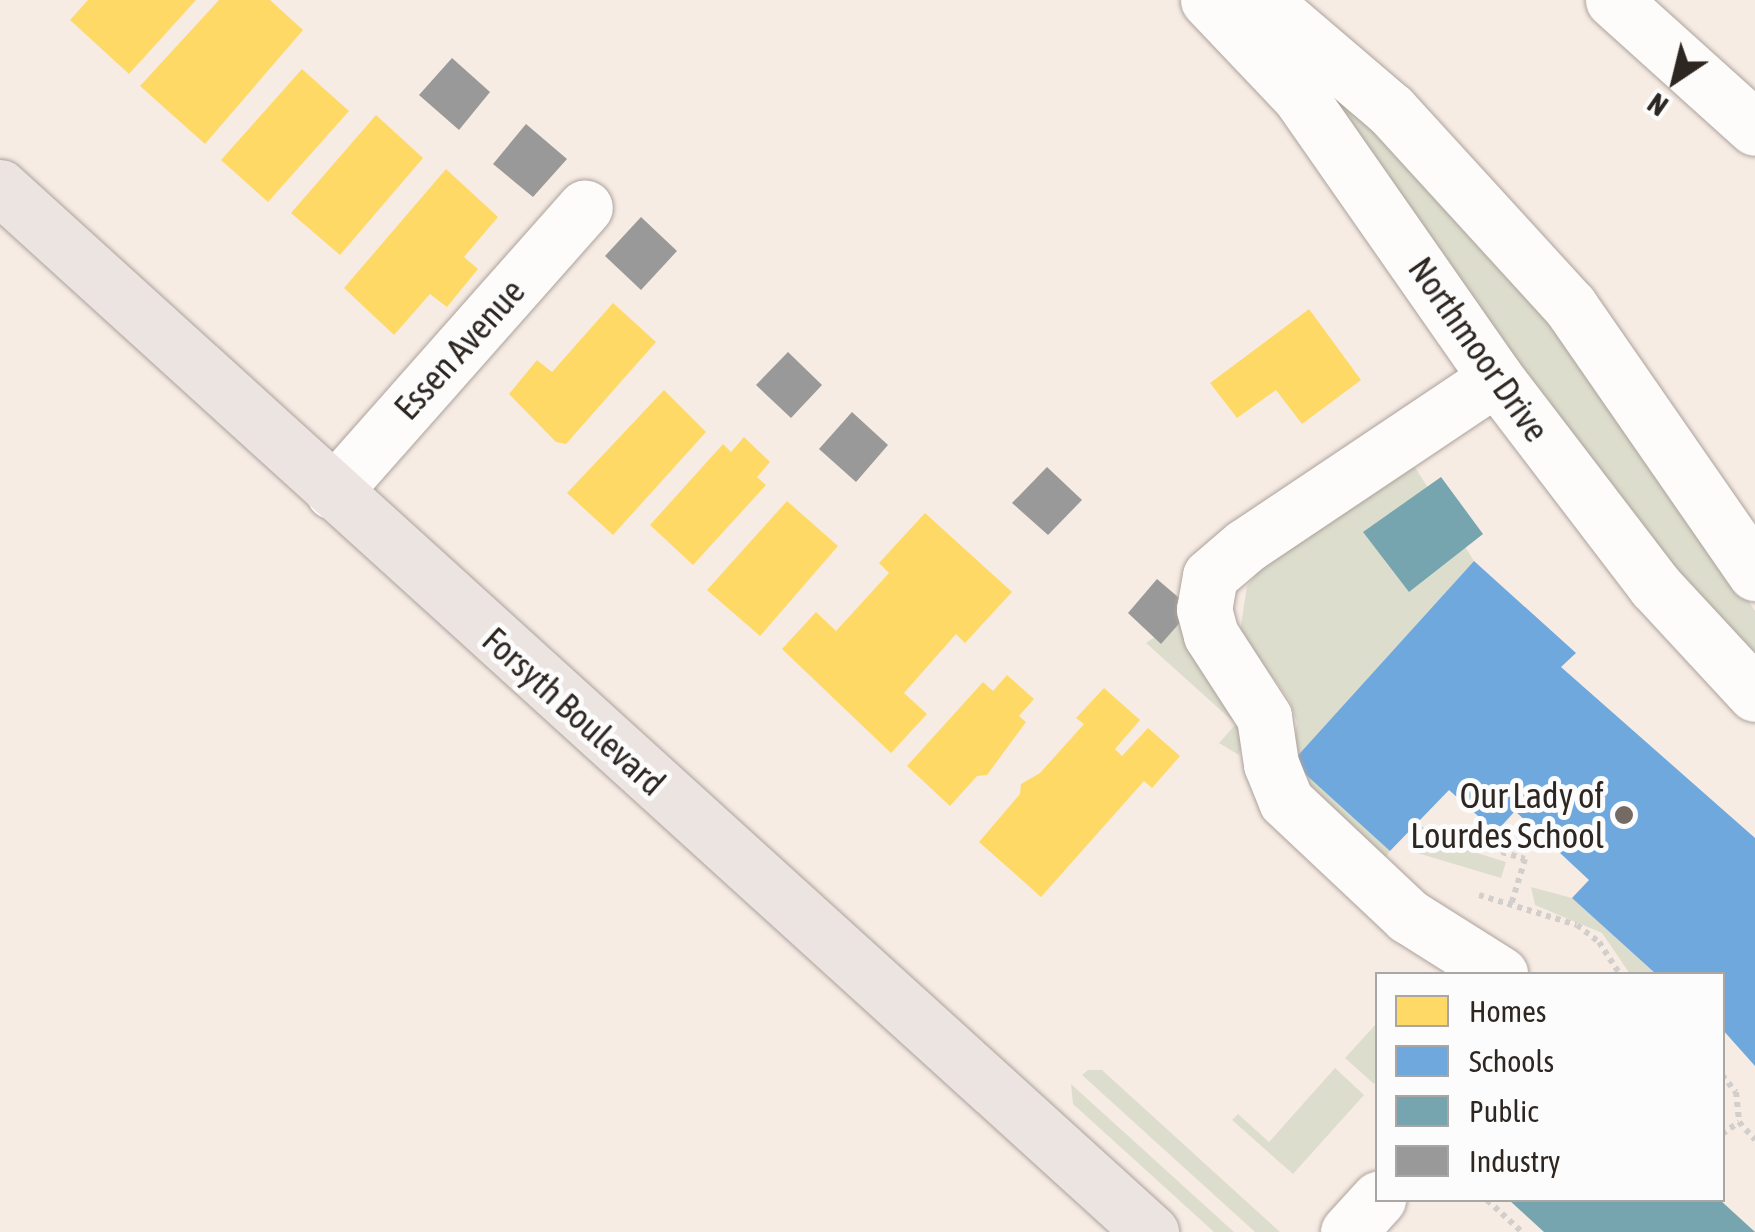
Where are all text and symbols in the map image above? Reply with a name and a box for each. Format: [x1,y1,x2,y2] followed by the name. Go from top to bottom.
[1625,30,1725,130] north arrow
[1642,87,1674,122] text: N
[1400,249,1558,449] street label: Northmoor Drive
[385,270,533,428] street label: Essen Avenue
[474,618,674,804] street label: Forsyth Boulevard
[1410,774,1604,856] place label: Our Lady of Lourdes School
[1613,804,1635,826] marker: Our Lady of Lourdes School
[1375,972,1725,1202] legend
[1469,994,1546,1028] text: Homes
[1469,1044,1554,1078] text: Schools
[1469,1094,1538,1128] text: Public
[1469,1144,1560,1178] text: Industry

